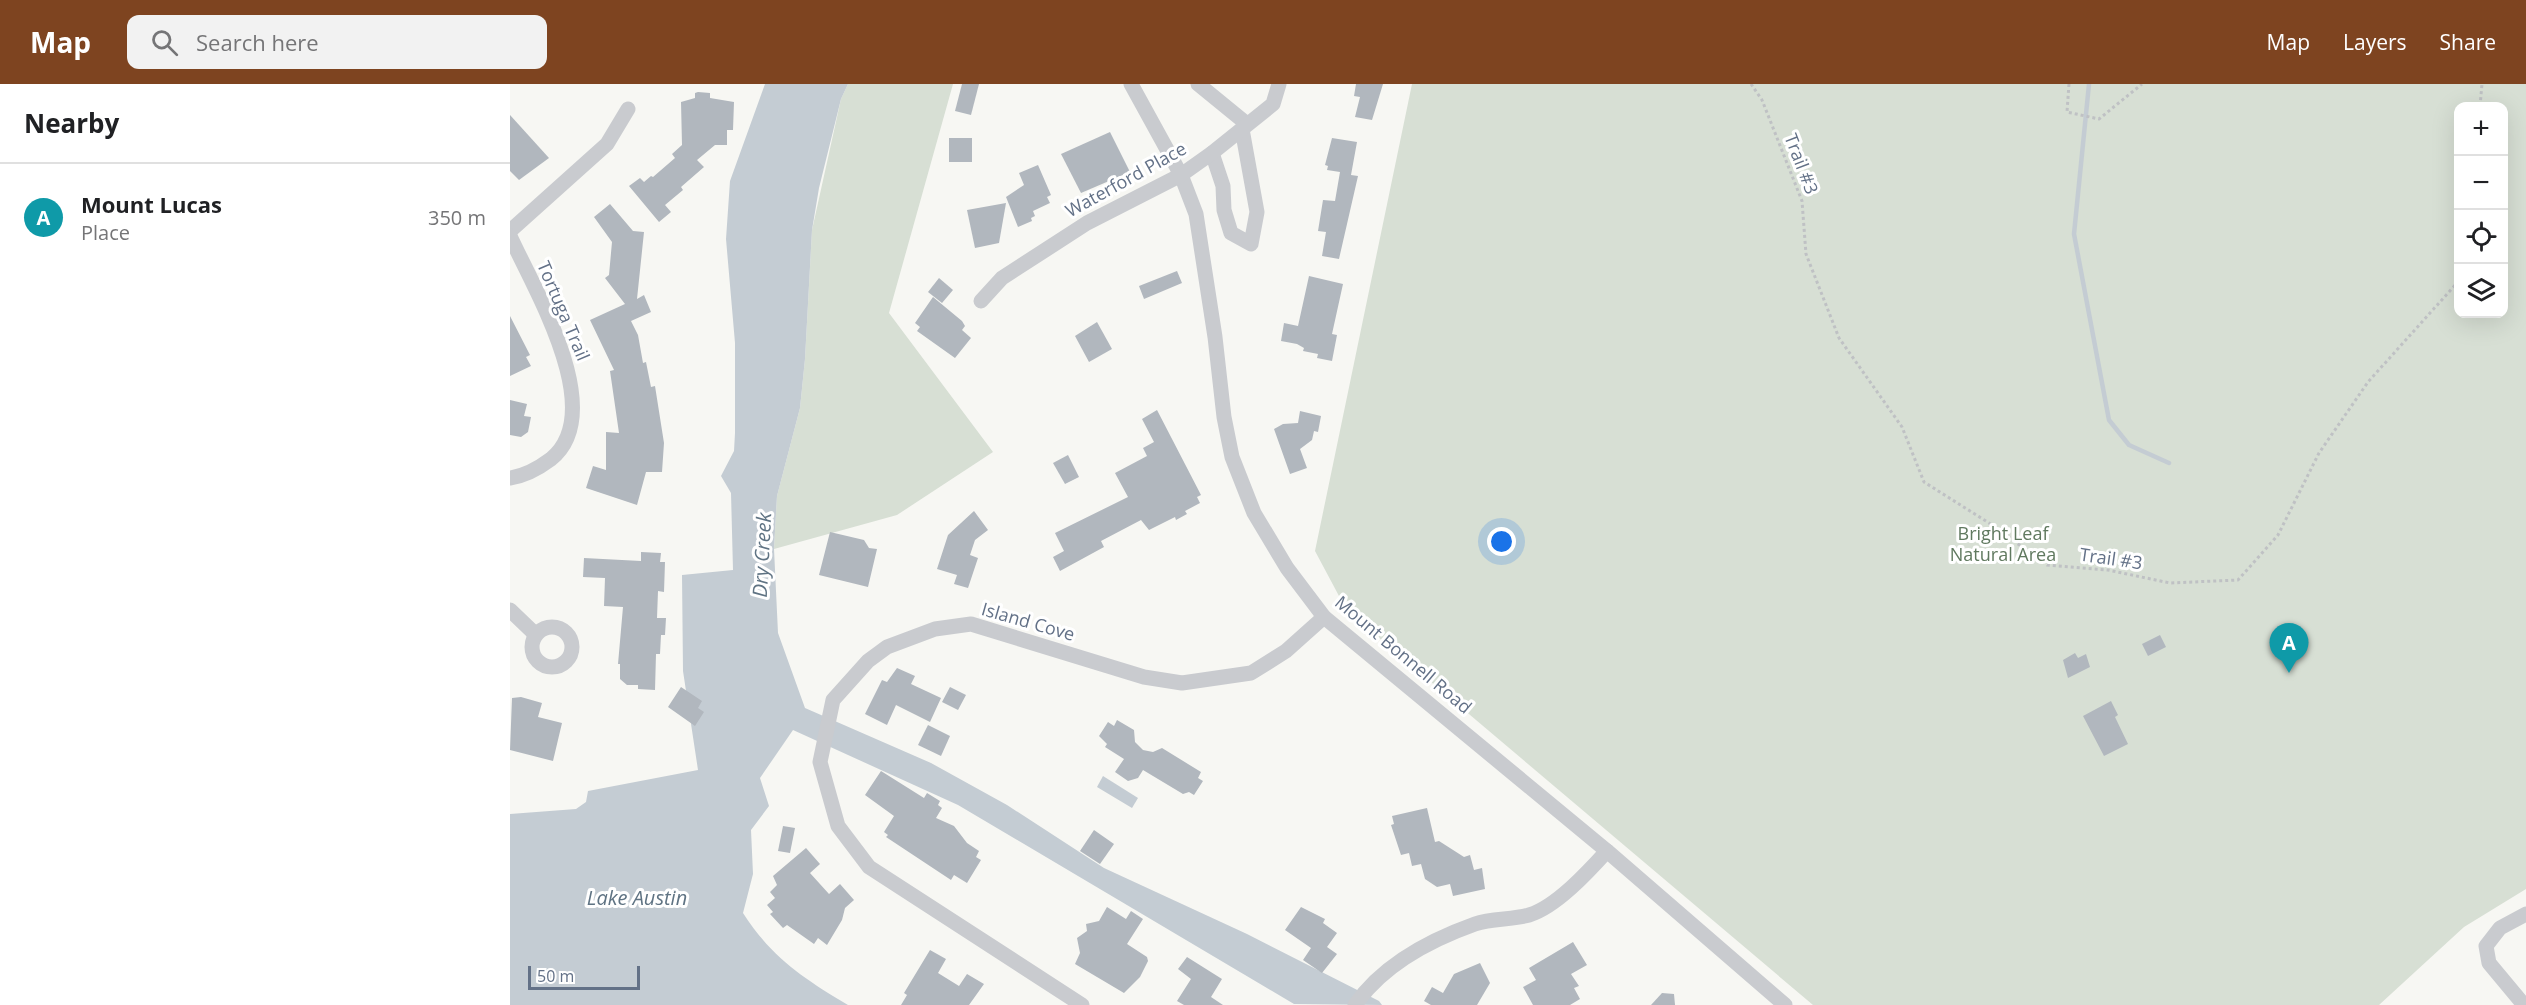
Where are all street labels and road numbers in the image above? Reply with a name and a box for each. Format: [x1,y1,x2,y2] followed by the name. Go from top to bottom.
[1779,130,1824,197] street label: Trail #3
[1061,136,1190,222] street label: Waterford Place
[532,257,596,364] street label: Tortuga Trail
[2078,542,2144,574] street label: Trail #3
[1330,590,1477,719] street label: Mount Bonnell Road
[979,596,1078,646] street label: Island Cove

